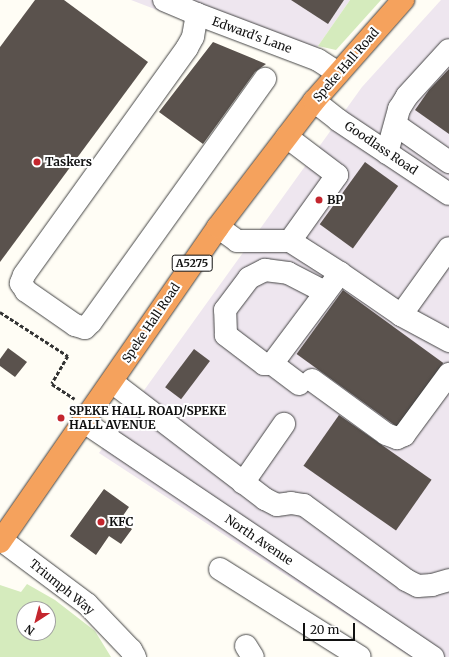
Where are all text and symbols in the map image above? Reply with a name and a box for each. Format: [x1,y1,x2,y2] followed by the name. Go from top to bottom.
[210,14,294,56] street label: Edward's Lane
[310,25,382,105] street label: Speke Hall Road
[342,118,420,178] street label: Goodlass Road
[45,155,92,169] place label: Taskers
[32,157,42,167] marker: Taskers
[327,193,343,207] place label: BP
[314,195,324,205] marker: BP
[171,254,213,272] road number: A5275
[119,280,183,366] street label: Speke Hall Road
[69,404,226,432] place label: SPEKE HALL ROAD/SPEKE HALL AVENUE
[56,413,66,423] marker: SPEKE HALL ROAD/SPEKE HALL AVENUE
[222,512,296,568] street label: North Avenue
[109,515,133,529] place label: KFC
[96,517,106,527] marker: KFC
[27,556,97,618] street label: Triumph Way
[16,601,56,641] north arrow
[305,615,357,641] scale bar
[22,622,37,638] text: N
[310,622,339,637] text: 20 m

